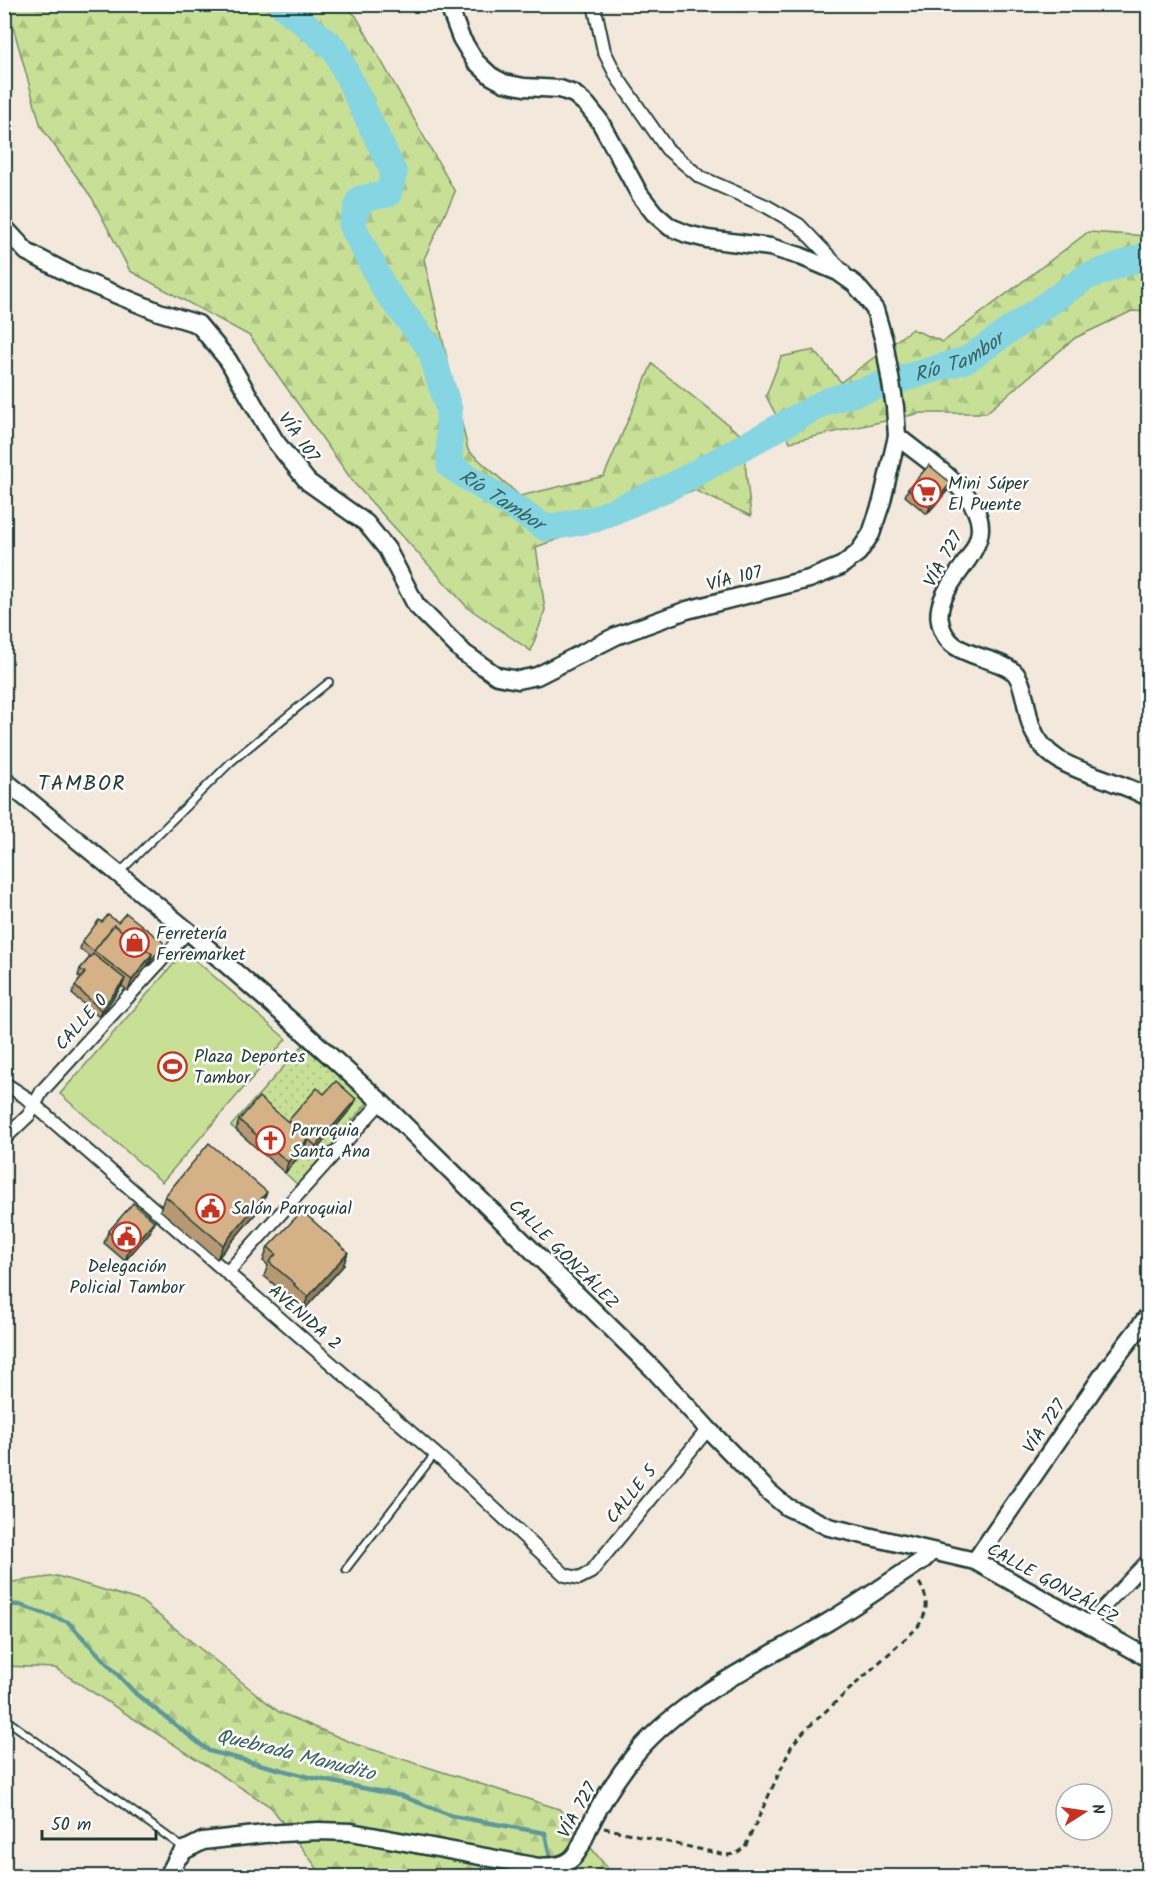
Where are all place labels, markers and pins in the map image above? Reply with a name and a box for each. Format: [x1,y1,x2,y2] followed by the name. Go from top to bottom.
[948,470,1029,520] place label: Mini Súper El Puente
[911,477,943,509] supermarket icon: Mini Súper El Puente
[156,920,247,970] place label: Ferretería Ferremarket
[119,927,151,959] shop icon: Ferretería Ferremarket
[194,1043,306,1093] place label: Plaza Deportes Tambor
[157,1050,189,1082] sports icon: Plaza Deportes Tambor
[291,1117,370,1167] place label: Parroquia Santa Ana
[254,1124,286,1156] church icon: Parroquia Santa Ana
[195,1192,227,1224] public building icon: Salón Parroquial
[232,1195,353,1224] place label: Salón Parroquial
[111,1221,143,1253] public building icon: Delegación Policial Tambor
[70,1253,186,1303] place label: Delegación Policial Tambor

